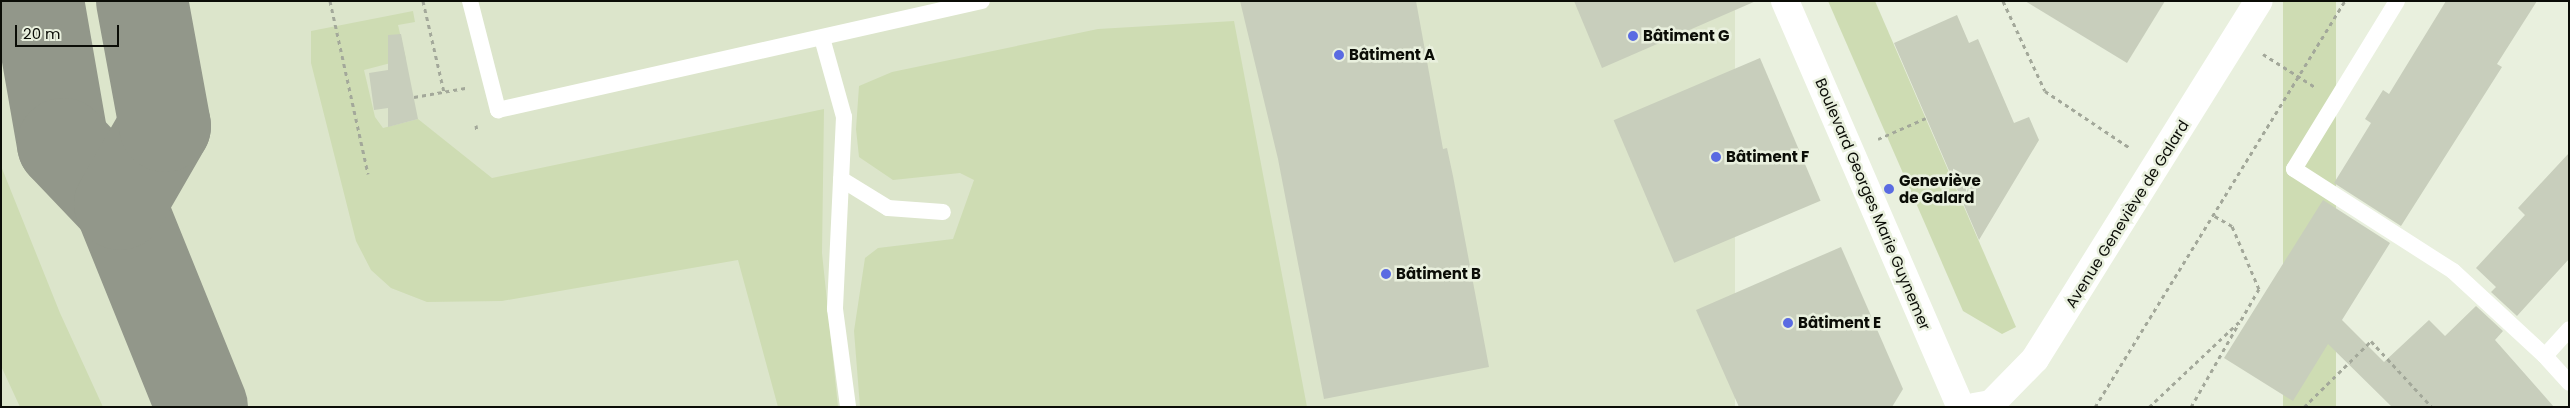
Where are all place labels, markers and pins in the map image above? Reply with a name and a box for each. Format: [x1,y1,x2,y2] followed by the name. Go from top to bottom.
[1643,27,1730,45] place label: Bâtiment G
[1627,30,1639,42] marker: Bâtiment G
[1349,46,1435,64] place label: Bâtiment A
[1333,49,1345,61] marker: Bâtiment A
[1726,148,1809,166] place label: Bâtiment F
[1710,151,1722,163] marker: Bâtiment F
[1899,171,1981,206] place label: Geneviève de Galard
[1883,183,1895,195] marker: Geneviève de Galard
[1396,265,1481,283] place label: Bâtiment B
[1380,268,1392,280] marker: Bâtiment B
[1798,314,1881,332] place label: Bâtiment E
[1782,317,1794,329] marker: Bâtiment E

